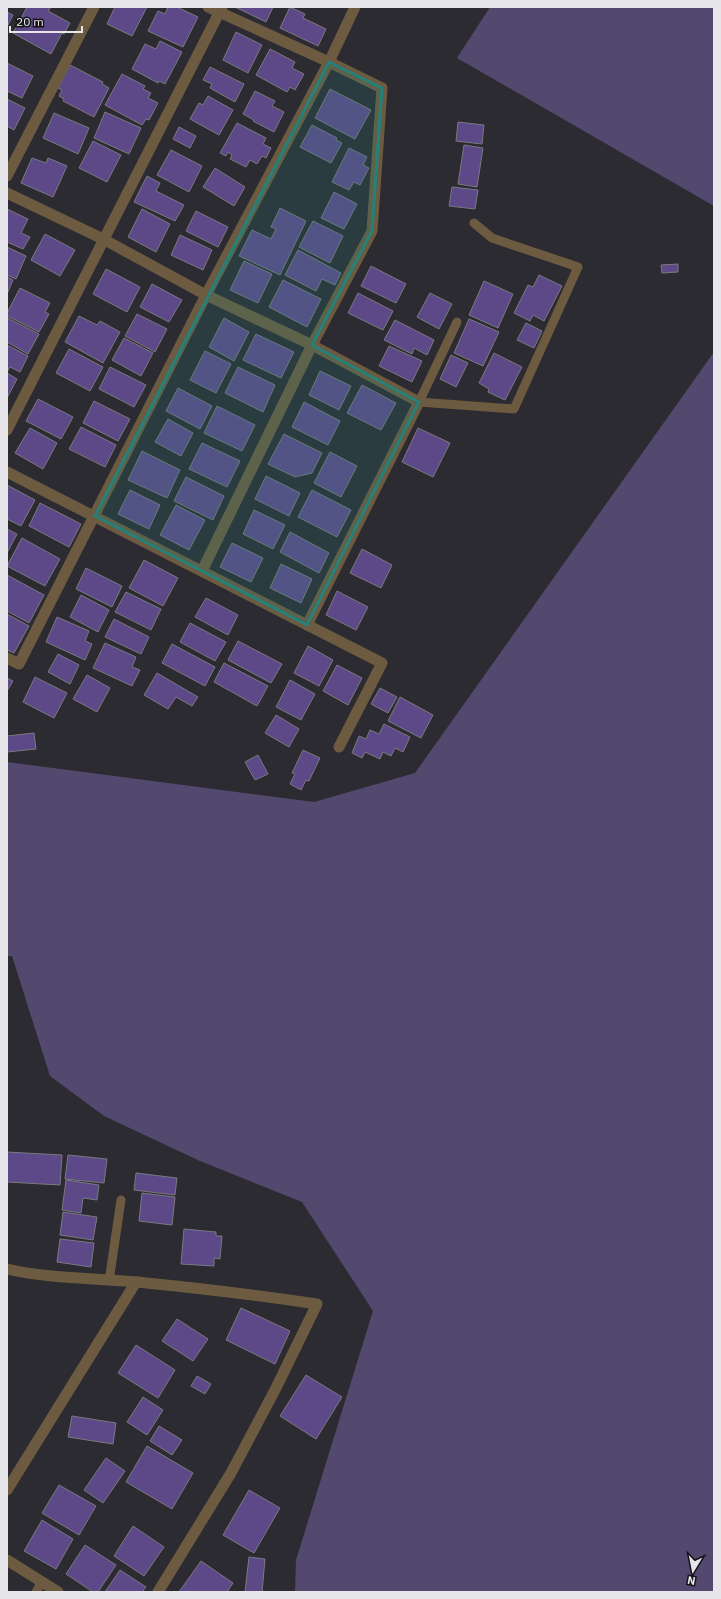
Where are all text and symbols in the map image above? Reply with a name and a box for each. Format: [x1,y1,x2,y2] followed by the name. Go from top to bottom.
[10,8,82,34] scale bar
[16,14,44,29] text: 20 m
[673,1551,713,1591] north arrow
[686,1573,696,1588] text: N

